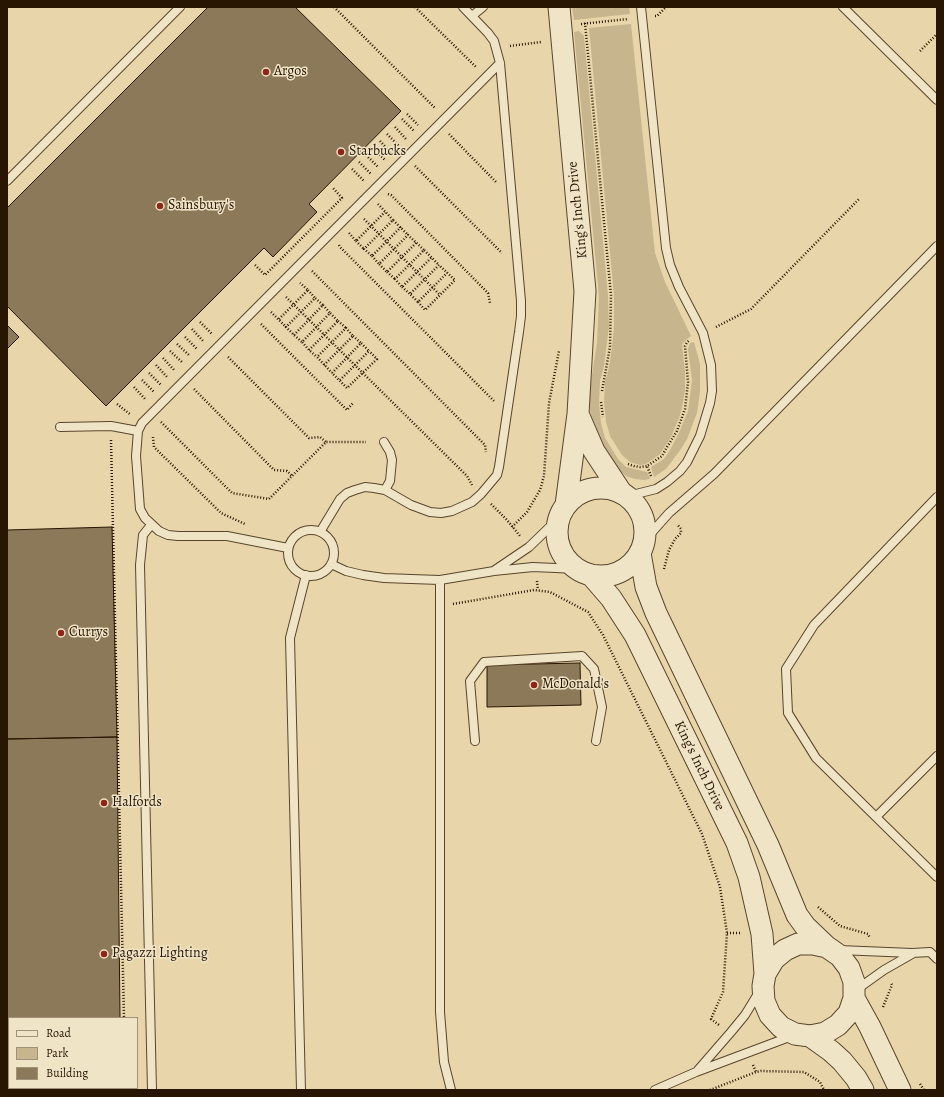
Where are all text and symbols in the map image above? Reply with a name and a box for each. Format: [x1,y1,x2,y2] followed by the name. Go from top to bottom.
[274,64,307,80] place label: Argos
[261,67,271,77] marker: Argos
[349,144,406,160] place label: Starbucks
[336,147,346,157] marker: Starbucks
[565,160,591,260] street label: King's Inch Drive
[168,198,234,214] place label: Sainsbury's
[155,201,165,211] marker: Sainsbury's
[69,625,108,641] place label: Currys
[56,628,66,638] marker: Currys
[542,677,609,693] place label: McDonald's
[529,680,539,690] marker: McDonald's
[670,718,728,814] street label: King's Inch Drive
[112,795,162,811] place label: Halfords
[99,798,109,808] marker: Halfords
[112,946,208,962] place label: Pagazzi Lighting
[99,949,109,959] marker: Pagazzi Lighting
[8,1017,138,1089] legend
[46,1025,71,1041] text: Road
[46,1045,69,1061] text: Park
[46,1065,88,1081] text: Building

